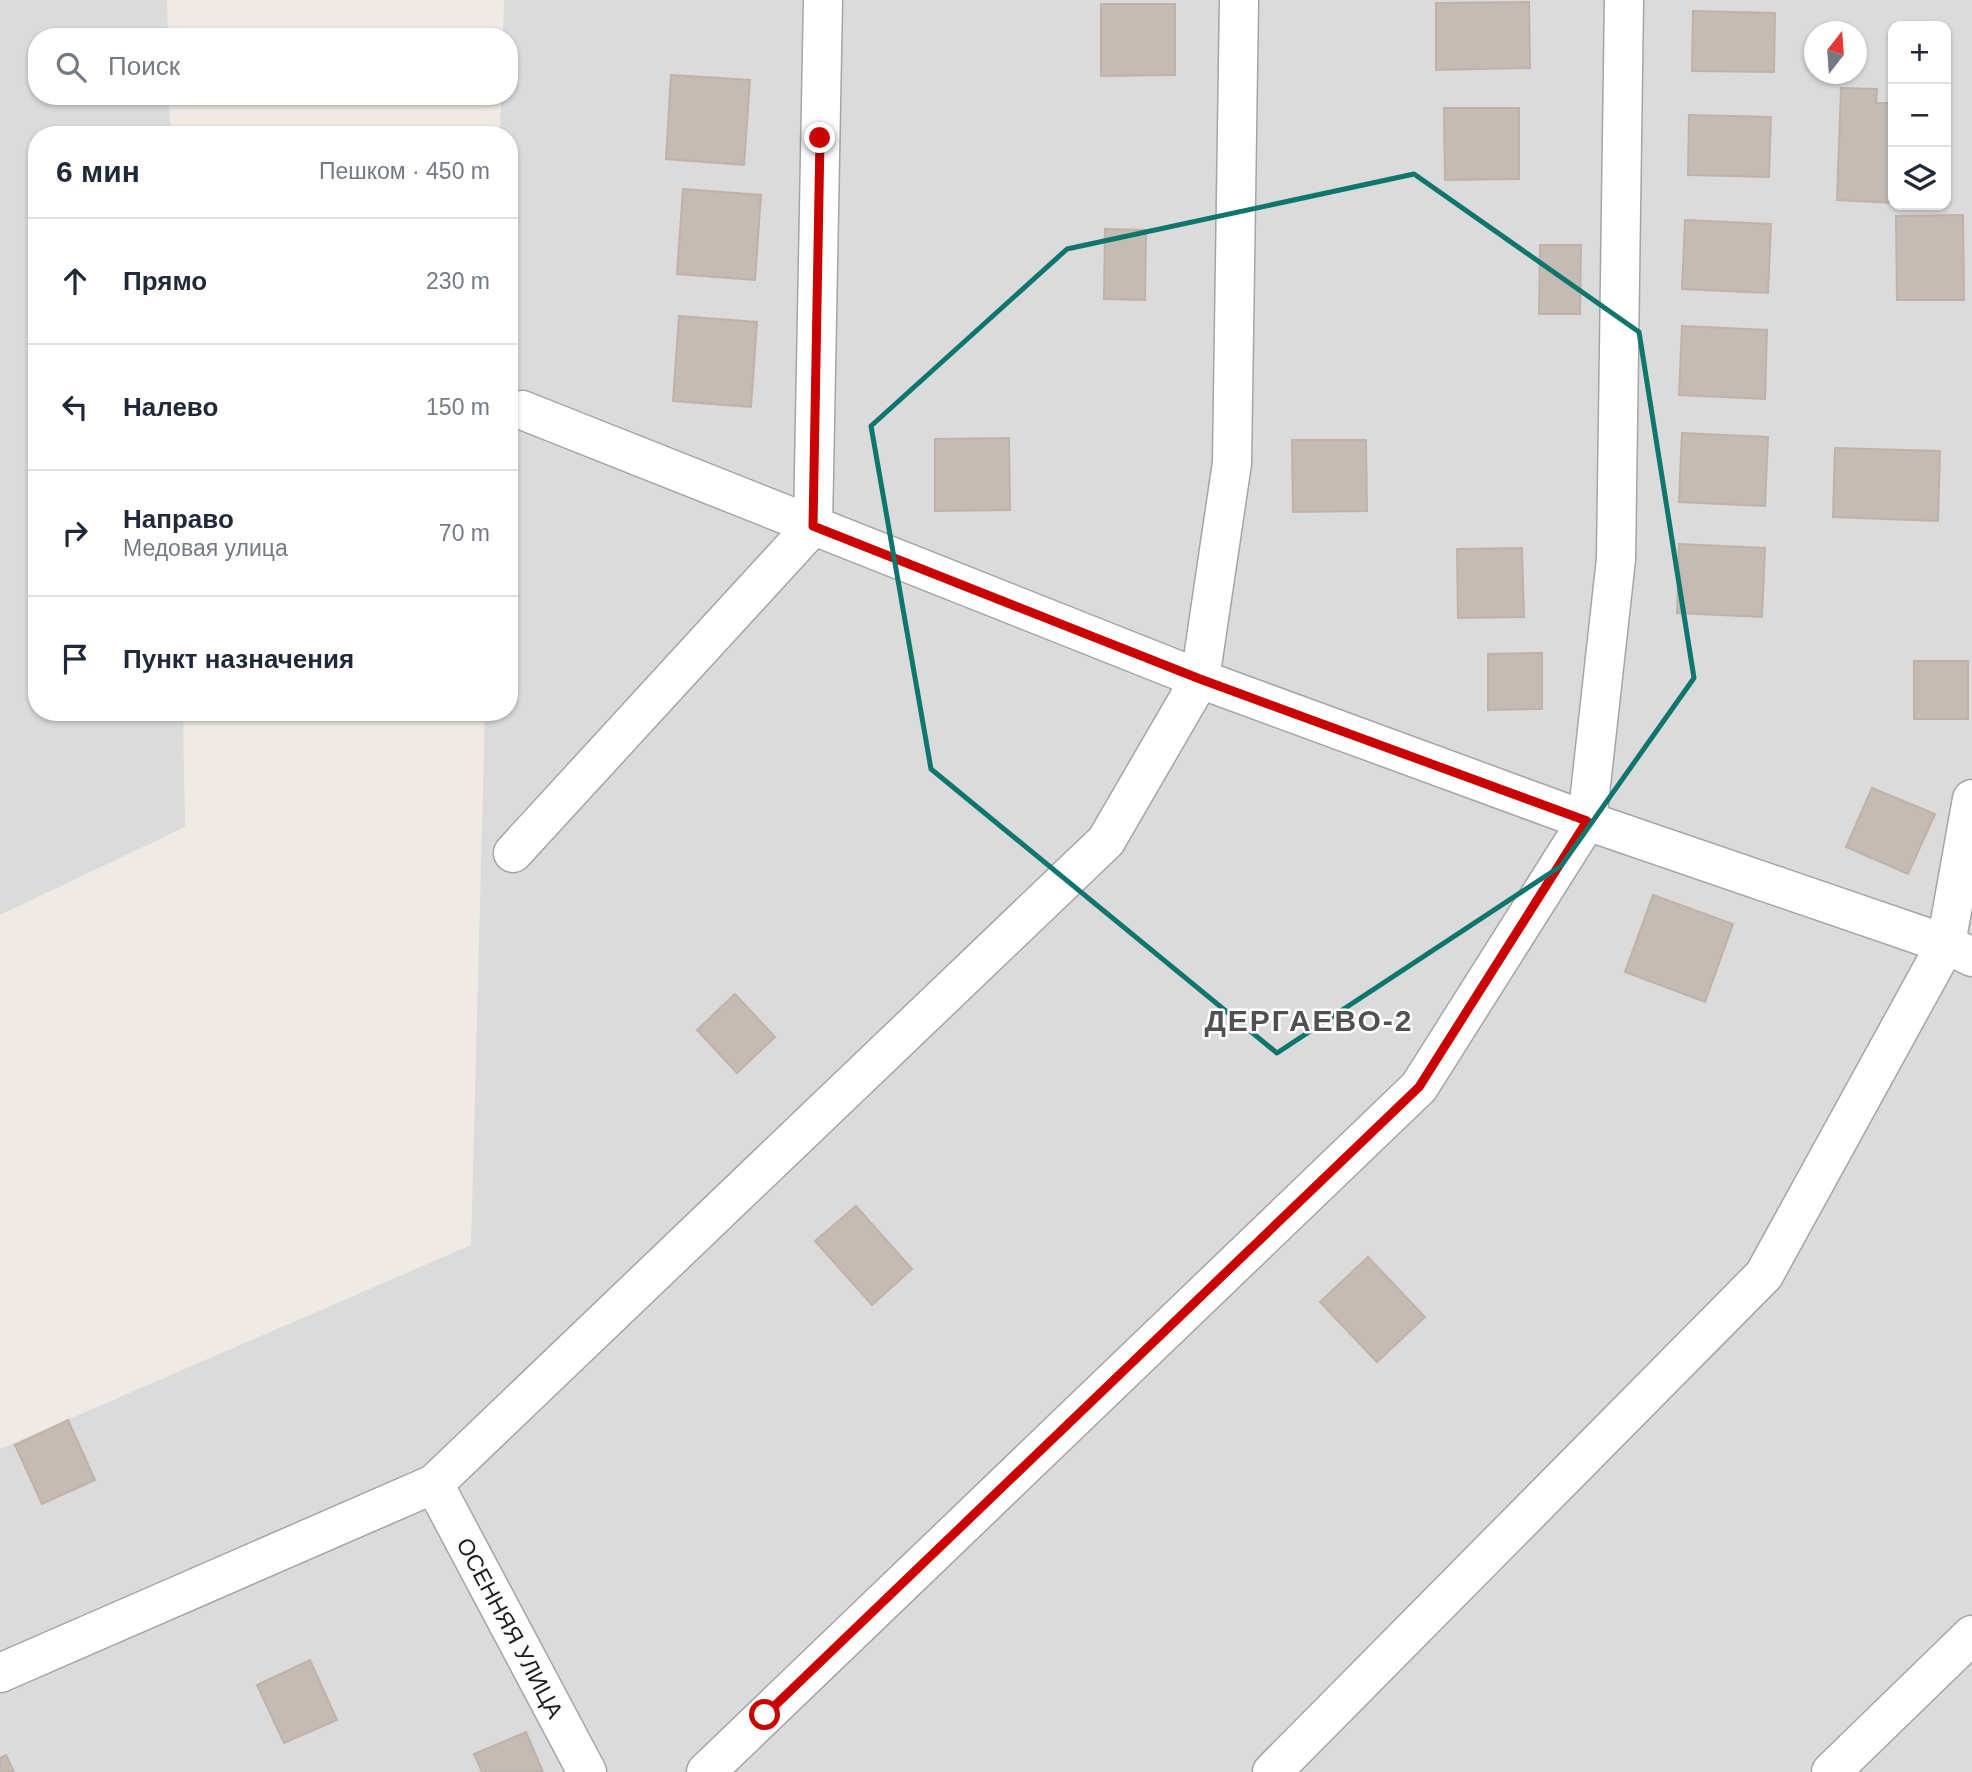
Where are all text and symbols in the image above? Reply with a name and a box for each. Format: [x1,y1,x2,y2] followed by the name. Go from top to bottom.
[1804,21,1867,84] north arrow
[1888,21,1951,210] map controls
[1888,21,1951,84] button: +
[28,28,518,105] search box
[52,48,90,86] icon: search
[108,51,180,81] text: Поиск
[1888,84,1951,147] button: −
[804,122,835,153] route end
[1888,147,1951,210] button: layers
[56,155,140,188] text: 6 мин
[319,158,490,184] text: Пешком · 450 m
[56,262,94,300] icon: ahead
[123,266,207,296] text: Прямо
[426,268,490,294] text: 230 m
[56,388,94,426] icon: left
[123,392,218,422] text: Налево
[426,394,490,420] text: 150 m
[123,504,234,534] text: Направо
[56,514,94,552] icon: right
[439,520,490,546] text: 70 m
[123,535,288,561] text: Медовая улица
[56,640,94,678] icon: arrive
[123,644,354,674] text: Пункт назначения
[1204,1004,1414,1037] district label: ДЕРГАЕВО-2
[451,1533,569,1723] street label: ОСЕННЯЯ УЛИЦА
[749,1699,780,1730] route start

